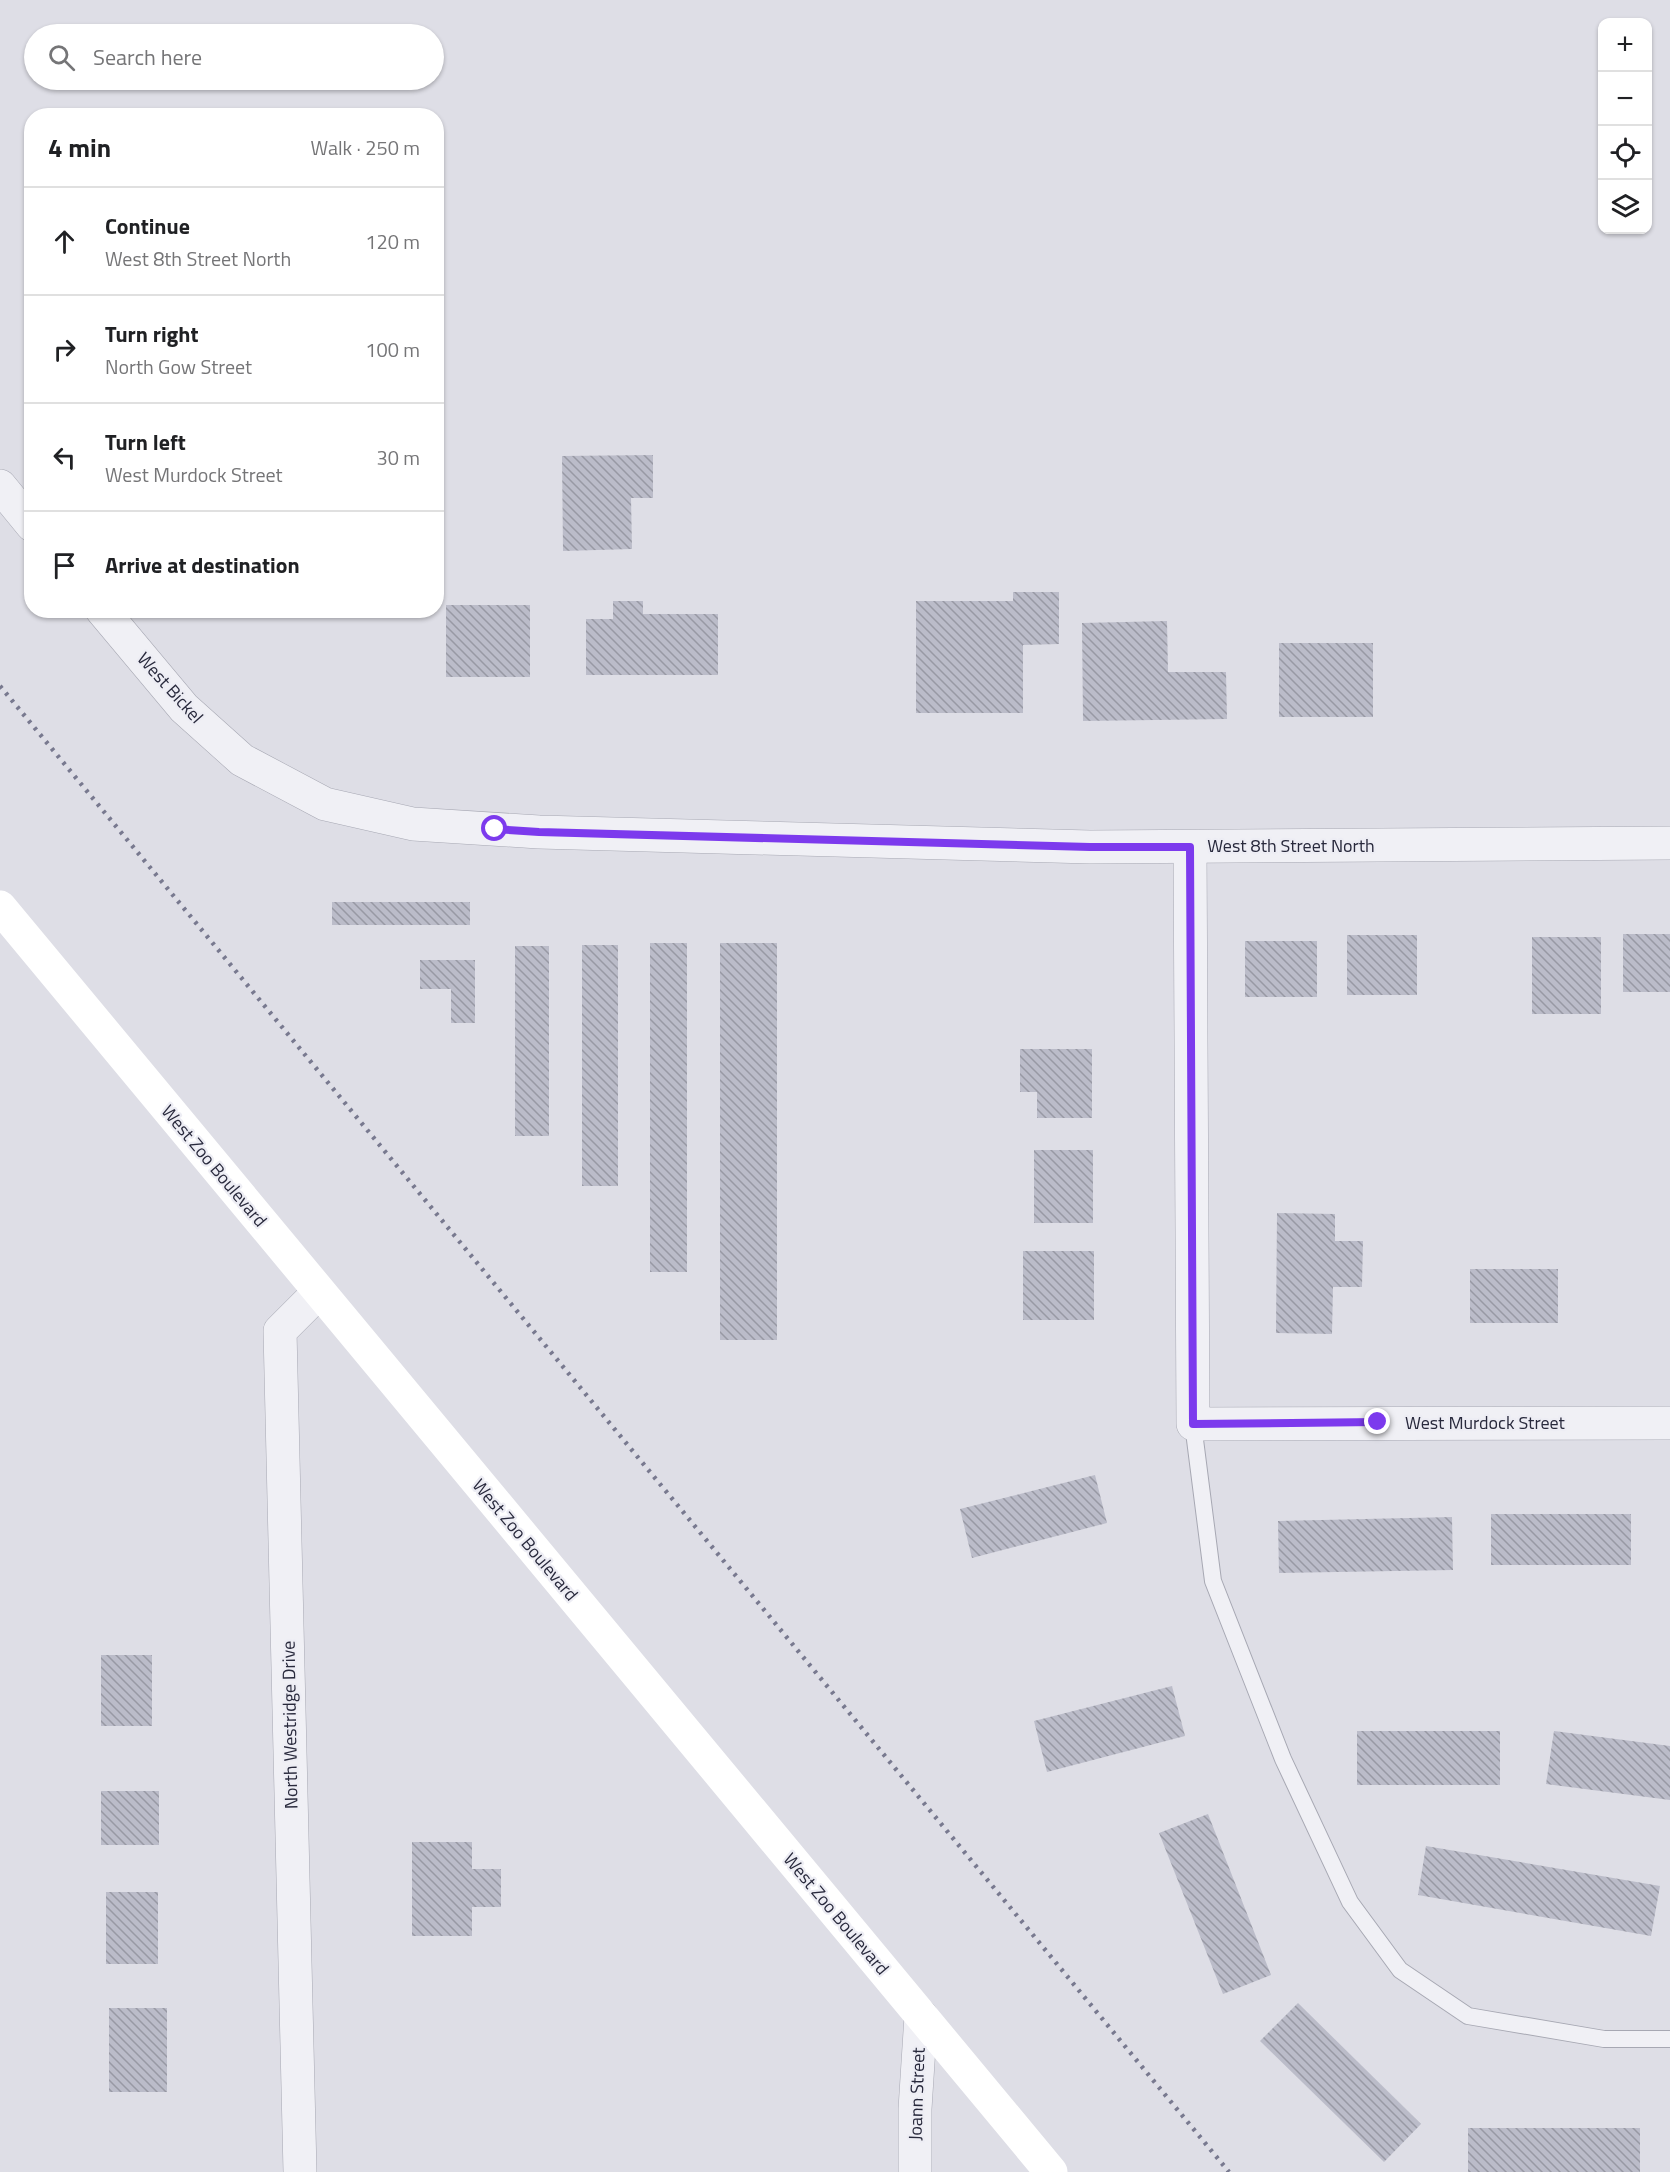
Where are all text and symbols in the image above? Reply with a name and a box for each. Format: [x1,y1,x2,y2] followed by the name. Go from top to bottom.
[1598,18,1652,234] map controls
[1598,18,1652,72] button: +
[24,24,444,90] search box
[93,40,202,74] text: Search here
[45,41,78,74] icon: search
[1598,72,1652,126] button: −
[1598,126,1652,180] button: locate
[48,128,111,167] text: 4 min
[311,132,420,163] text: Walk · 250 m
[1598,180,1652,234] button: layers
[105,209,190,243] text: Continue
[48,225,81,258] icon: ahead
[365,226,420,257] text: 120 m
[105,243,291,274] text: West 8th Street North
[105,317,199,351] text: Turn right
[48,333,81,366] icon: right
[365,334,420,365] text: 100 m
[105,351,252,382] text: North Gow Street
[105,425,186,459] text: Turn left
[48,441,81,474] icon: left
[376,442,420,473] text: 30 m
[105,459,283,490] text: West Murdock Street
[105,548,300,582] text: Arrive at destination
[48,549,81,582] icon: arrive
[131,646,210,729] street label: West Bickel
[481,815,507,841] route start
[1207,832,1375,859] street label: West 8th Street North
[155,1099,274,1233] street label: West Zoo Boulevard
[1364,1408,1390,1434] route end
[1405,1409,1566,1436] street label: West Murdock Street
[466,1473,585,1607] street label: West Zoo Boulevard
[275,1641,304,1809] street label: North Westridge Drive
[777,1847,896,1981] street label: West Zoo Boulevard
[901,2046,932,2141] street label: Joann Street

